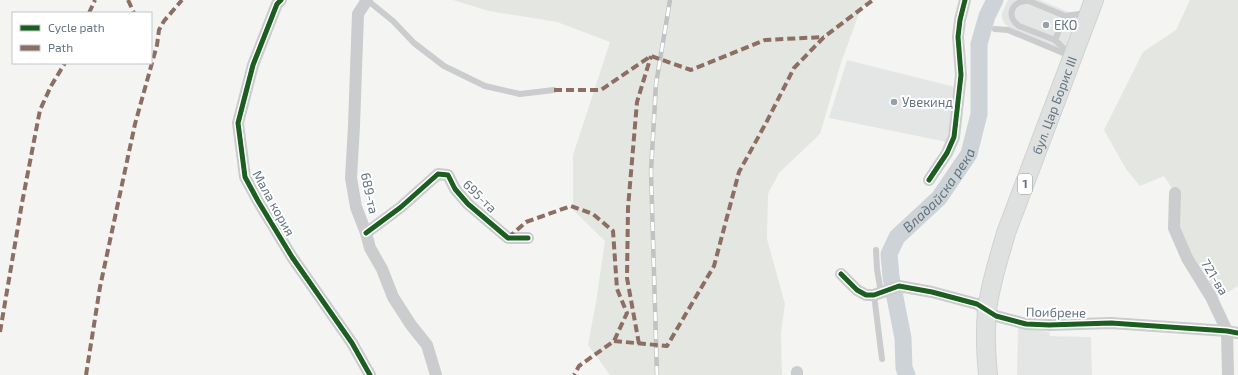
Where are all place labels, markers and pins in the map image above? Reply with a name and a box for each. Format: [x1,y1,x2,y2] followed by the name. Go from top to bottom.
[1054,17,1077,33] place label: EKO
[1041,20,1051,30] marker: EKO
[902,94,953,110] place label: Увекинд
[889,97,899,107] marker: Увекинд

